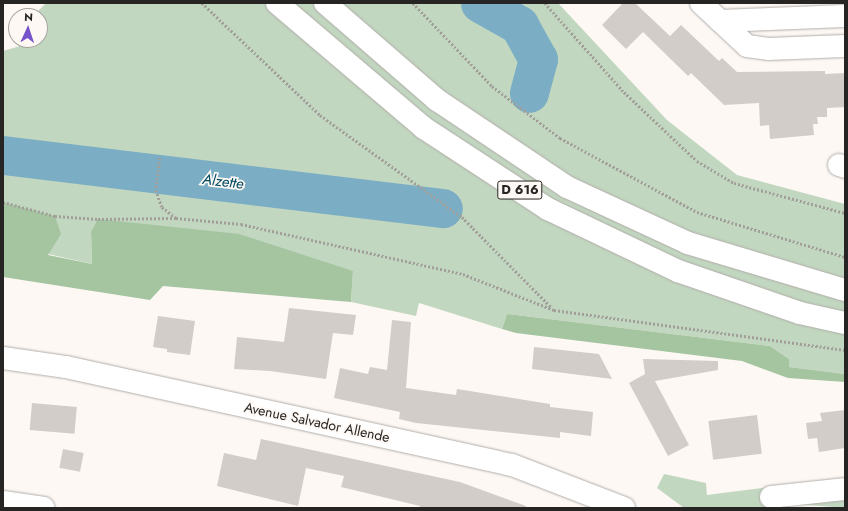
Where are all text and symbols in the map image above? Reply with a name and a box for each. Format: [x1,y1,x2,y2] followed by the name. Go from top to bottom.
[8,8,48,48] north arrow
[24,9,33,25] text: N
[201,171,245,193] water label: Alzette
[497,179,543,201] road number: D 616
[243,398,391,446] street label: Avenue Salvador Allende

